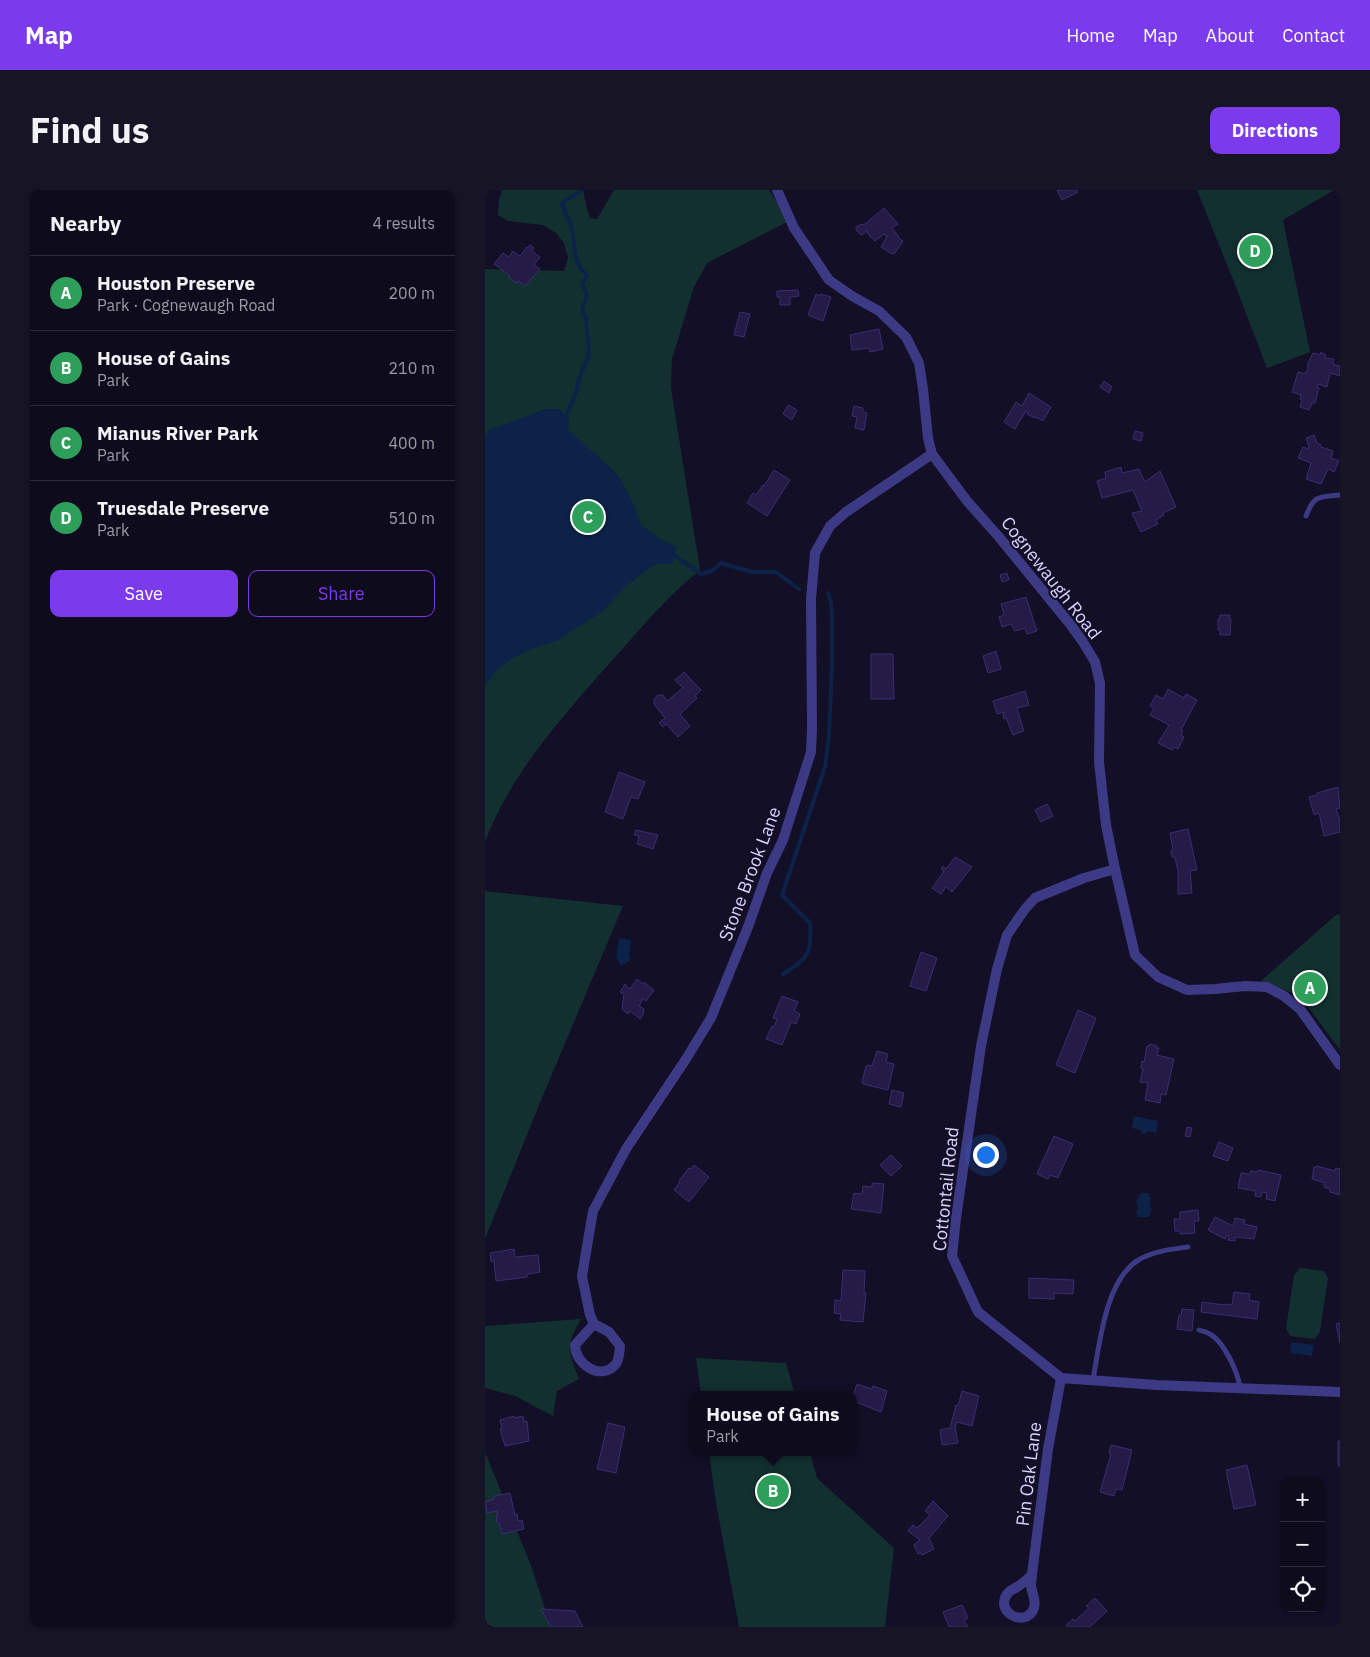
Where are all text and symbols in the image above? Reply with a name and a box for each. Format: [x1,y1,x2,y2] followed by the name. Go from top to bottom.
[25,19,73,51] text: Map
[1067,24,1115,47] text: Home
[1143,24,1178,47] text: Map
[1206,24,1254,47] text: About
[1282,24,1345,47] text: Contact
[30,107,149,153] text: Find us
[1210,107,1340,154] button: Directions
[50,209,121,237] text: Nearby
[372,213,435,233] text: 4 results
[1239,232,1271,270] pin: D
[97,271,255,295] text: Houston Preserve
[61,283,71,303] text: A
[388,283,435,303] text: 200 m
[97,295,275,315] text: Park · Cognewaugh Road
[97,346,230,370] text: House of Gains
[61,358,71,378] text: B
[388,358,435,378] text: 210 m
[97,370,129,390] text: Park
[97,421,258,445] text: Mianus River Park
[61,433,71,453] text: C
[388,433,435,453] text: 400 m
[97,445,129,465] text: Park
[97,496,269,520] text: Truesdale Preserve
[572,498,604,536] pin: C
[60,508,72,528] text: D
[388,508,435,528] text: 510 m
[996,512,1107,644] street label: Cognewaugh Road
[97,520,129,540] text: Park
[50,570,238,617] button: Save
[248,570,435,617] button: Share
[713,803,786,944] street label: Stone Brook Lane
[1294,969,1326,1007] pin: A
[928,1126,963,1252] street label: Cottontail Road
[973,1142,999,1168] your location
[689,1391,857,1456] popup
[706,1402,840,1426] text: House of Gains
[1011,1420,1046,1527] street label: Pin Oak Lane
[706,1426,739,1446] text: Park
[757,1472,789,1510] pin: B
[1280,1477,1325,1612] map controls
[1280,1477,1325,1522] button: +
[1280,1522,1325,1567] button: −
[1280,1567,1325,1612] button: locate

